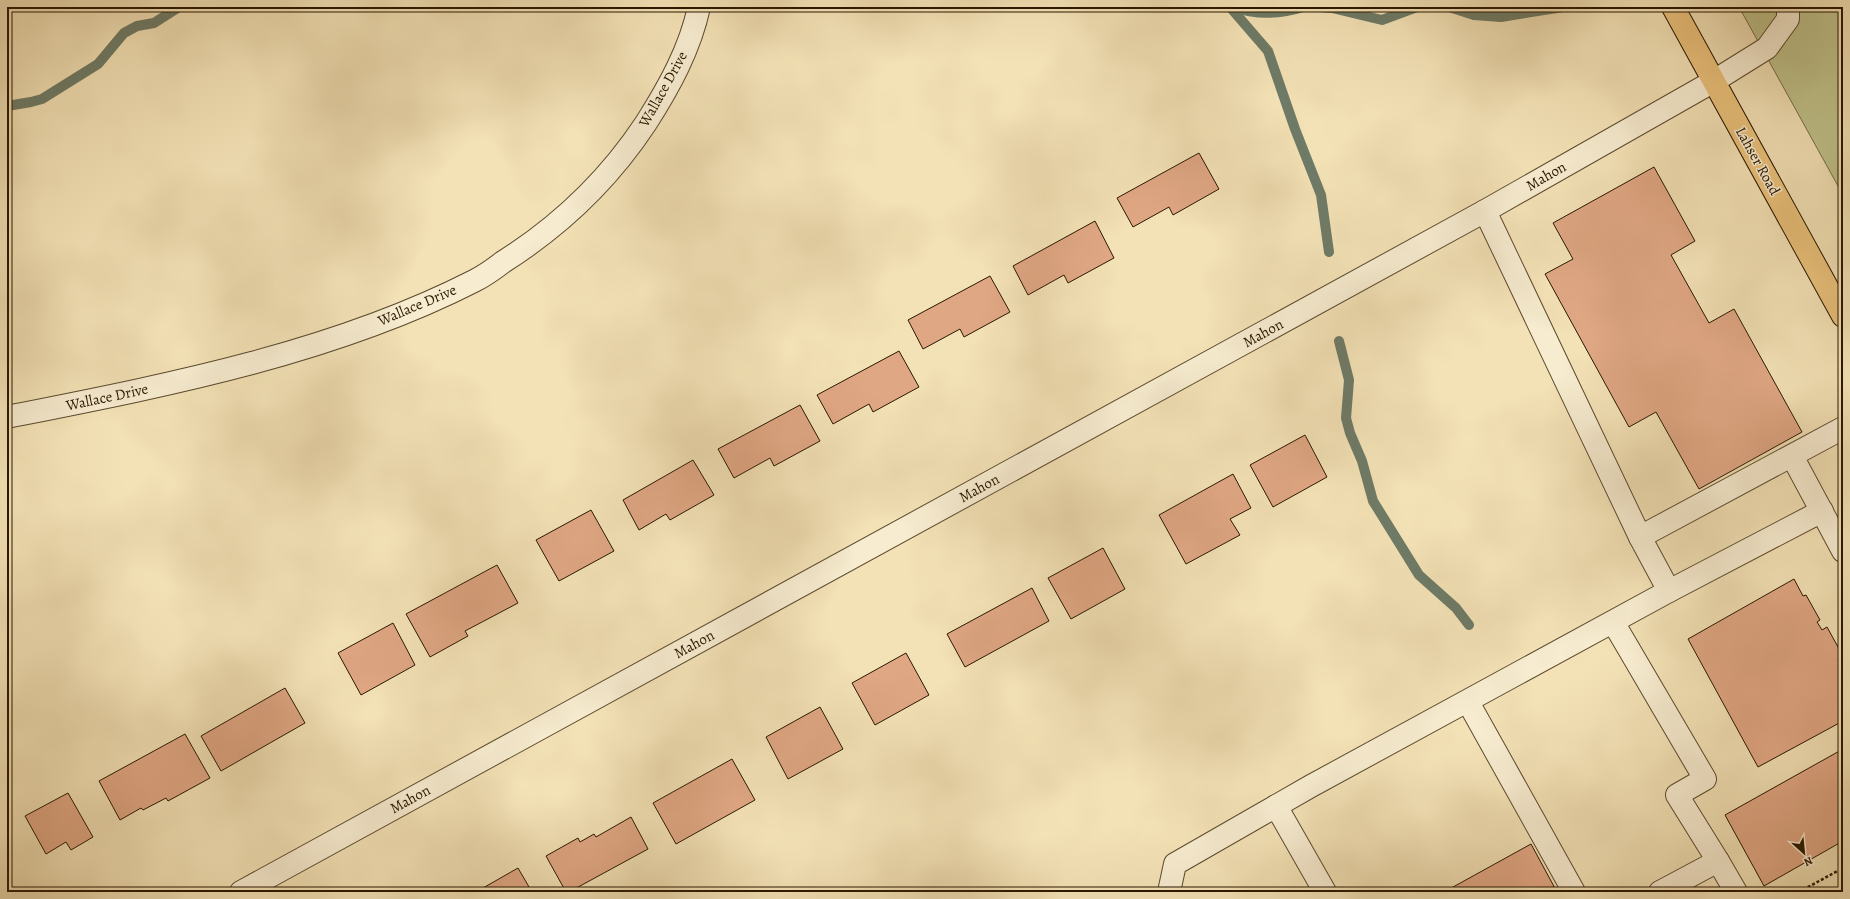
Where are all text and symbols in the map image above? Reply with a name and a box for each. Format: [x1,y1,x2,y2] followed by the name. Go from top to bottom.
[634,47,692,131] street label: Wallace Drive
[1731,123,1785,200] street label: Lahser Road
[1522,157,1570,195] street label: Mahon
[374,279,460,331] street label: Wallace Drive
[1239,314,1287,352] street label: Mahon
[63,378,150,416] street label: Wallace Drive
[955,469,1003,507] street label: Mahon
[670,625,718,663] street label: Mahon
[386,780,434,818] street label: Mahon
[1784,833,1824,873] north arrow
[1801,853,1815,870] text: N

